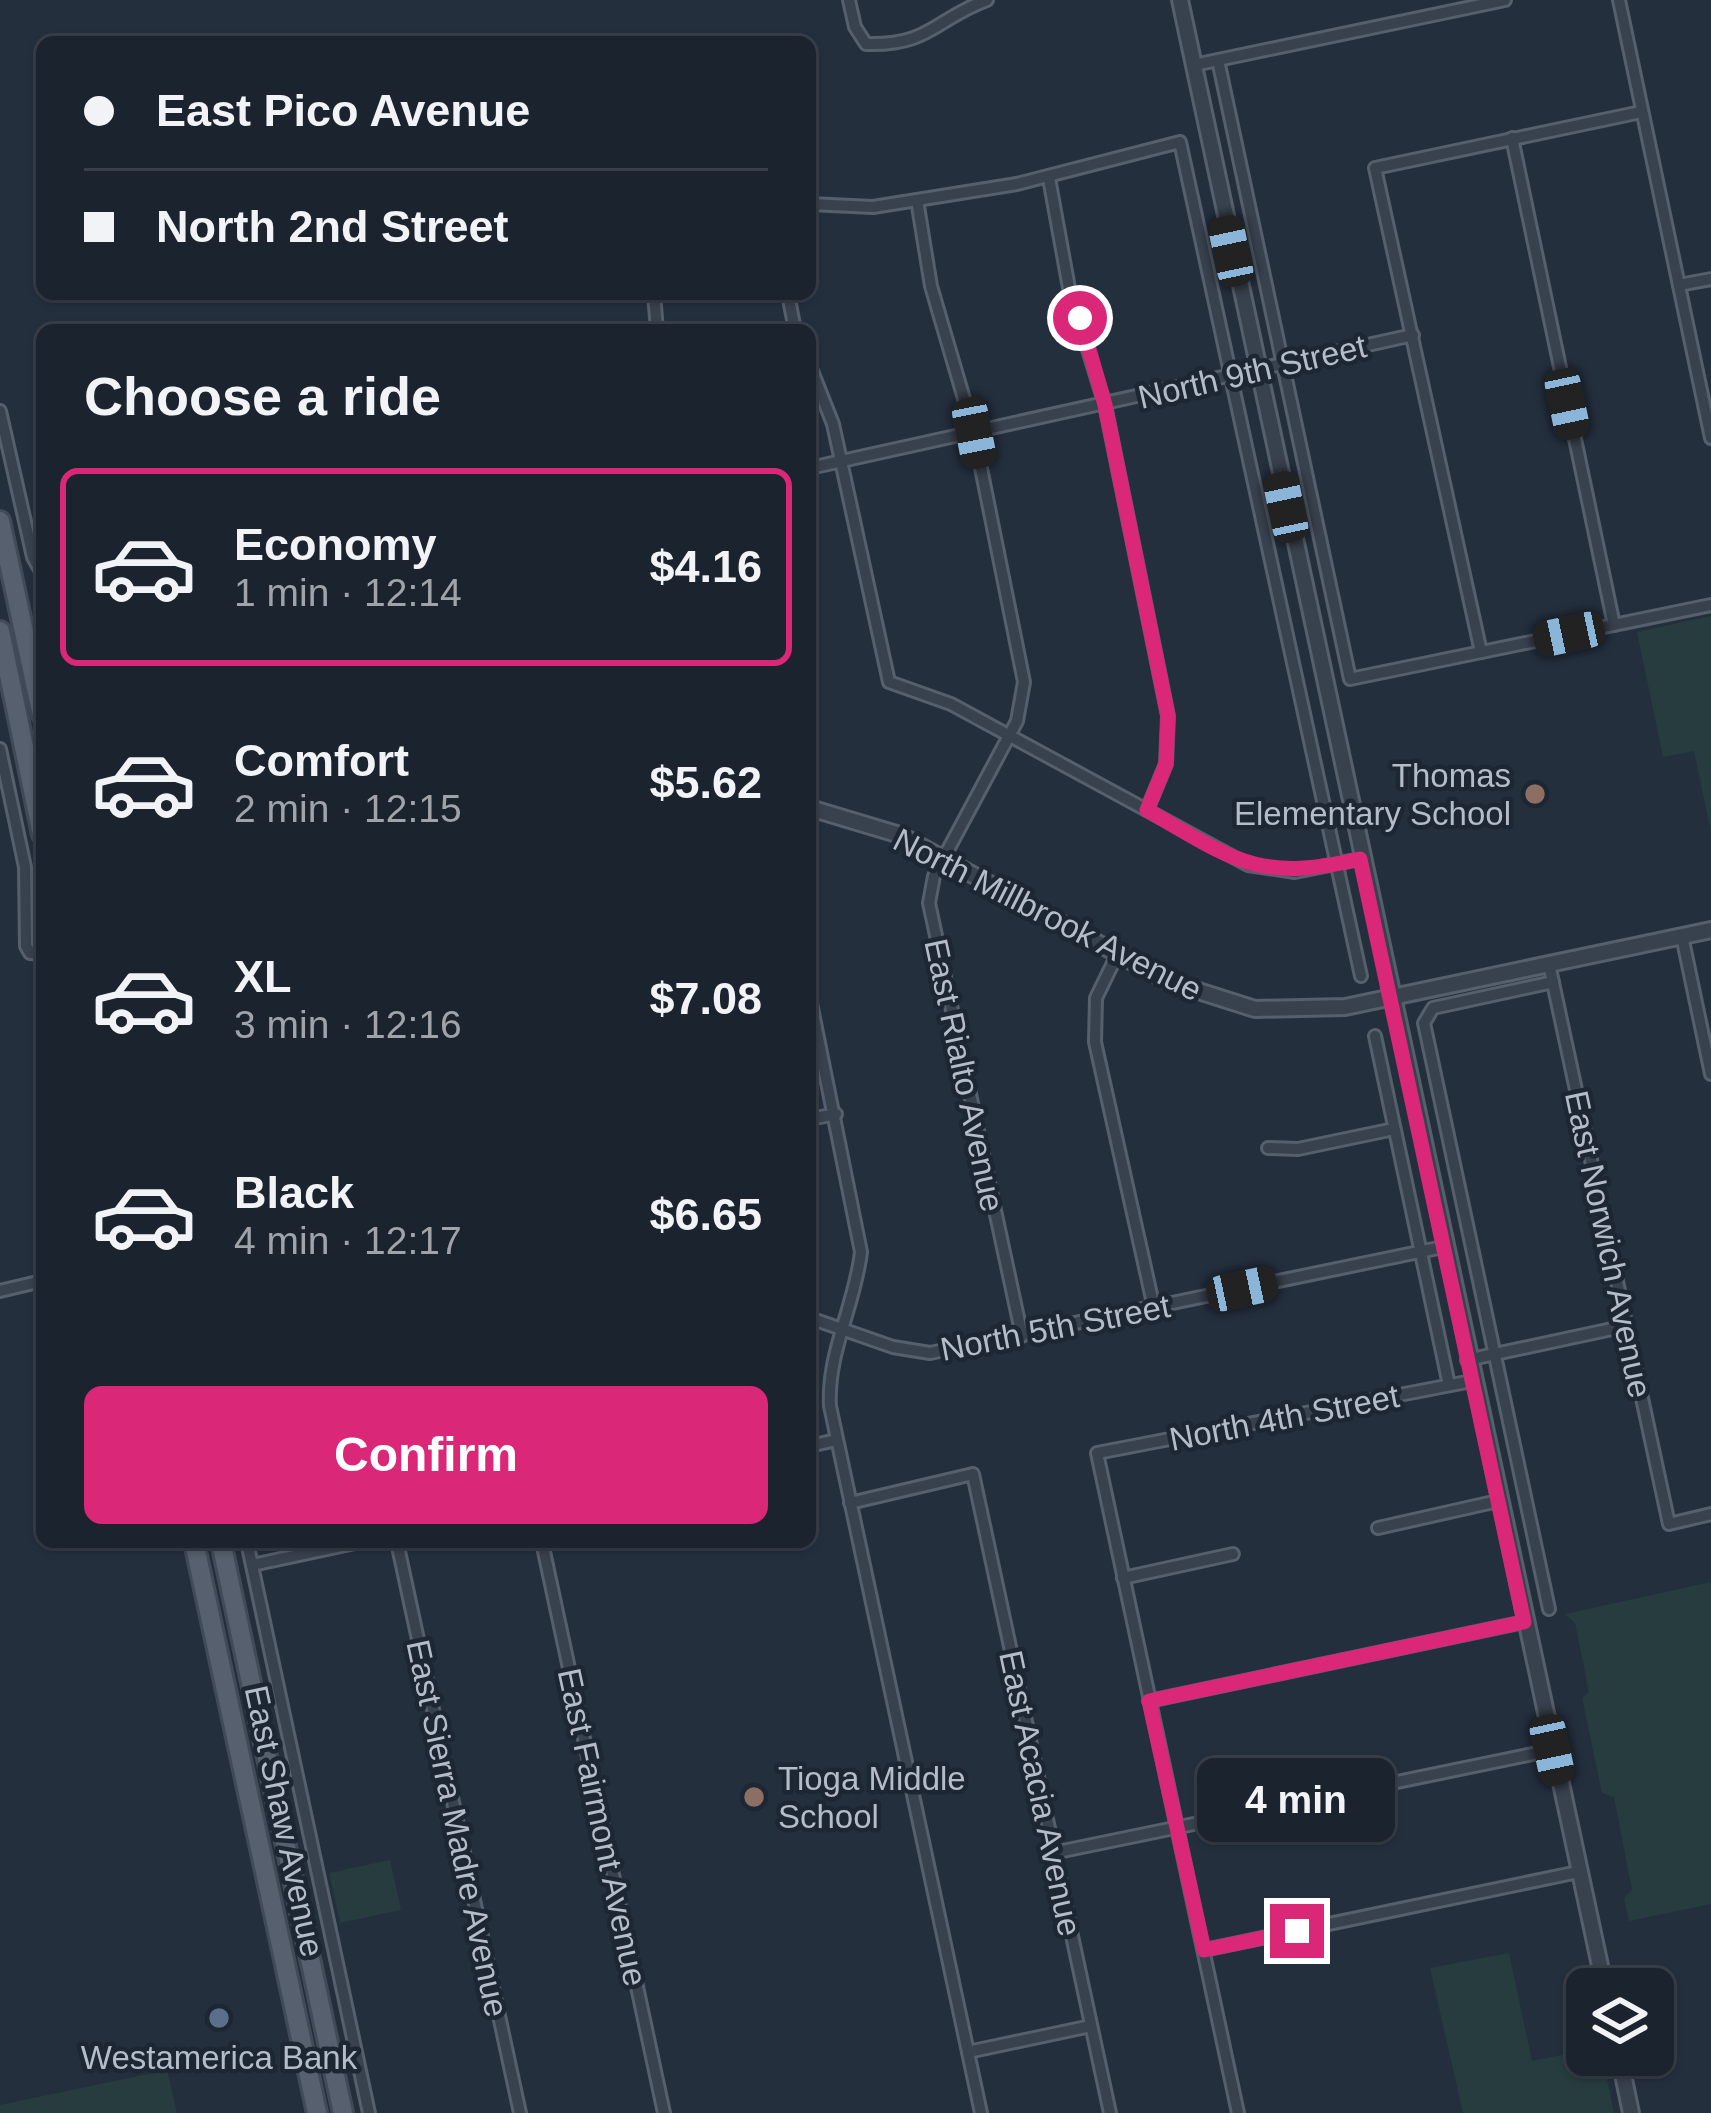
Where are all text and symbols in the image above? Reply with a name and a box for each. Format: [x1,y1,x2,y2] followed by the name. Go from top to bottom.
[156,85,530,136] text: East Pico Avenue
[156,201,509,252] text: North 2nd Street
[1206,212,1256,290] car
[1053,291,1107,345] route start
[1134,327,1370,416] street label: North 9th Street
[1542,365,1592,443] car
[84,366,441,426] text: Choose a ride
[949,394,999,472] car
[1261,468,1311,546] car
[90,513,198,621] icon: car
[234,519,437,570] text: Economy
[649,541,762,592] text: $4.16
[234,571,462,614] text: 1 min · 12:14
[1530,609,1608,659] car
[90,729,198,837] icon: car
[234,735,409,786] text: Comfort
[649,757,762,808] text: $5.62
[1234,757,1511,832] place label: Thomas Elementary School
[1522,781,1548,807] marker: Thomas Elementary School
[234,787,462,830] text: 2 min · 12:15
[888,821,1208,1008] street label: North Millbrook Avenue
[917,935,1012,1215] street label: East Rialto Avenue
[90,945,198,1053] icon: car
[234,951,292,1002] text: XL
[649,973,762,1024] text: $7.08
[234,1003,462,1046] text: 3 min · 12:16
[1558,1087,1659,1401] street label: East Norwich Avenue
[90,1161,198,1269] icon: car
[234,1167,354,1218] text: Black
[649,1189,762,1240] text: $6.65
[234,1219,462,1262] text: 4 min · 12:17
[1203,1264,1281,1314] car
[937,1287,1173,1368] street label: North 5th Street
[1166,1377,1402,1458] street label: North 4th Street
[84,1386,768,1524] button: Confirm
[399,1636,516,2020] street label: East Sierra Madre Avenue
[992,1647,1089,1939] street label: East Acacia Avenue
[551,1665,654,1989] street label: East Fairmont Avenue
[238,1682,331,1960] street label: East Shaw Avenue
[1527,1711,1577,1789] car
[1198,1757,1396,1841] callout: 4 min
[778,1760,966,1835] place label: Tioga Middle School
[1245,1778,1347,1821] text: 4 min
[741,1784,767,1810] marker: Tioga Middle School
[1270,1904,1324,1958] route end
[1566,1968,1674,2076] map controls
[1566,1968,1674,2076] button: layers
[206,2005,232,2031] marker: Westamerica Bank
[81,2039,358,2076] place label: Westamerica Bank

